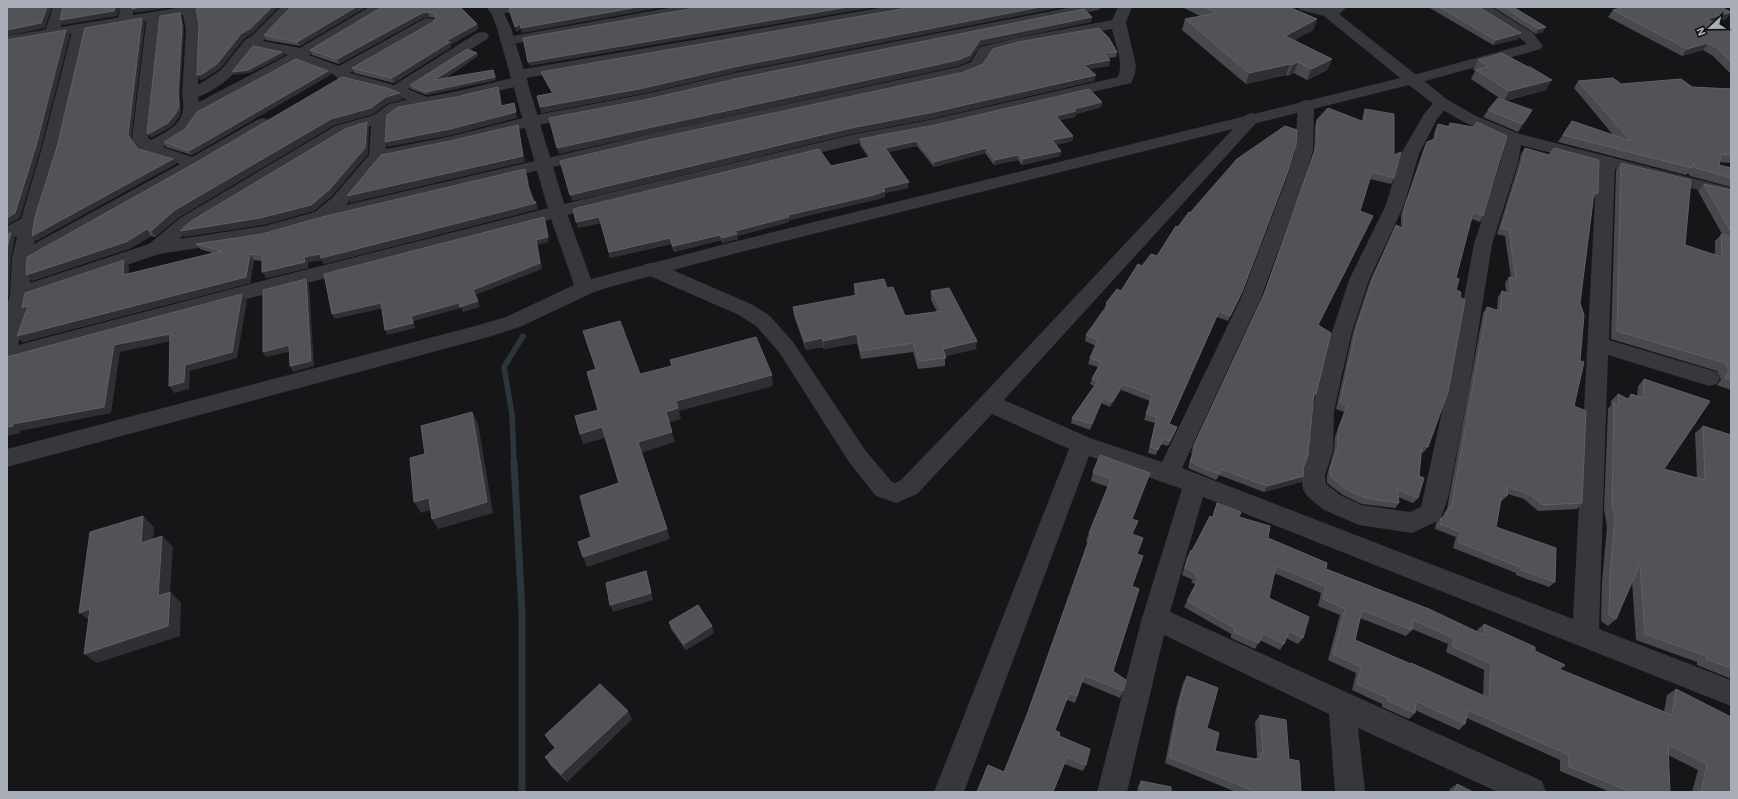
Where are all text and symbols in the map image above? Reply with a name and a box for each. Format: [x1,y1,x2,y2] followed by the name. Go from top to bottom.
[1690,8,1730,48] north arrow
[1694,25,1709,38] text: N

